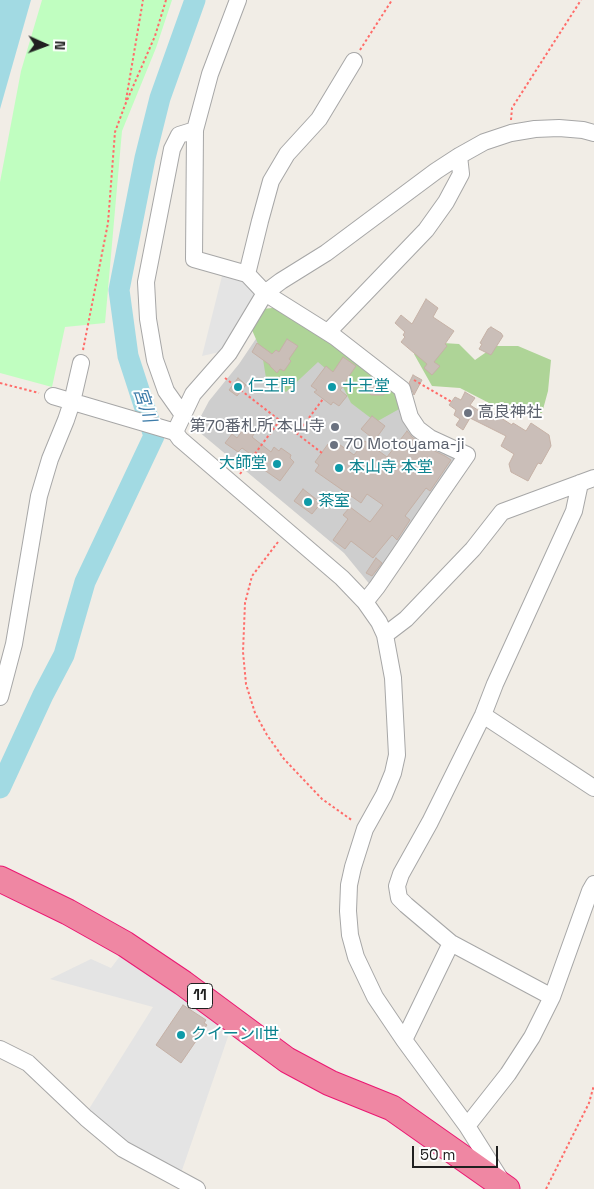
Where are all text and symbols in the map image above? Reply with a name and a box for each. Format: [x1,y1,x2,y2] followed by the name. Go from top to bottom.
[20,20,70,70] north arrow
[51,41,69,51] text: N
[248,377,296,397] place label: 仁王門
[342,377,390,397] place label: 十王堂
[232,381,244,393] marker: 仁王門
[326,381,338,393] marker: 十王堂
[128,385,160,425] water label: 宮川
[478,403,542,423] place label: 高良神社
[462,407,474,419] marker: 高良神社
[190,417,325,437] place label: 第70番札所 本山寺
[329,421,341,433] marker: 第70番札所 本山寺
[344,435,465,455] place label: 70 Motoyama-ji
[328,439,340,451] marker: 70 Motoyama-ji
[219,454,267,474] place label: 大師堂
[271,458,283,470] marker: 大師堂
[349,458,433,478] place label: 本山寺 本堂
[333,462,345,474] marker: 本山寺 本堂
[318,492,350,512] place label: 茶室
[302,496,314,508] marker: 茶室
[188,984,212,1008] road number: 11
[191,1025,279,1045] place label: クイーンII世
[175,1029,187,1041] marker: クイーンII世
[414,1136,500,1168] scale bar
[420,1145,455,1164] text: 50 m

